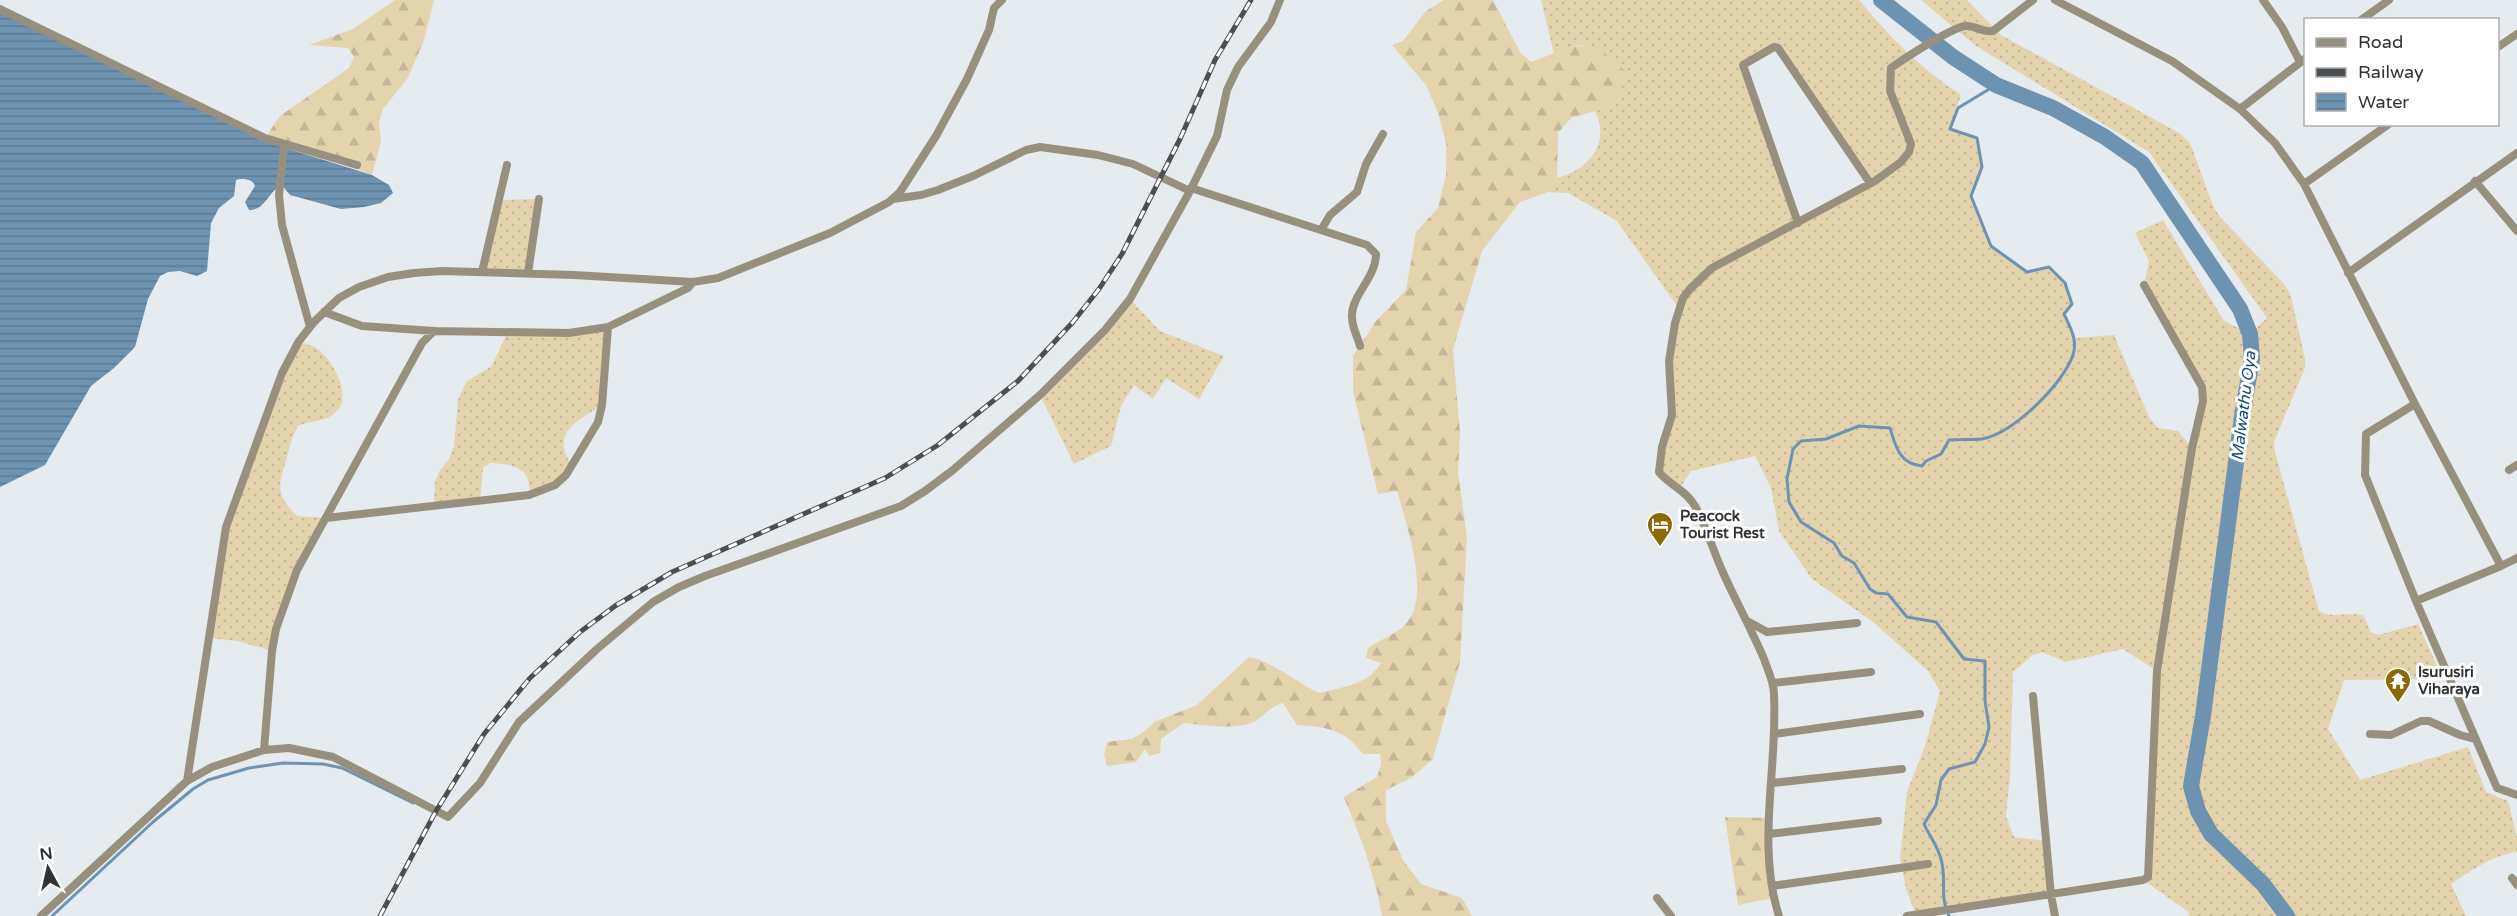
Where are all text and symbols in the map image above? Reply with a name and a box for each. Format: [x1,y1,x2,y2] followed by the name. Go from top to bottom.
[2304,18,2499,126] legend
[2358,31,2403,53] text: Road
[2358,61,2424,83] text: Railway
[2358,91,2409,113] text: Water
[2227,349,2261,462] water label: Malwathu Oya
[1679,507,1765,542] place label: Peacock Tourist Rest
[1645,510,1675,548] hotel icon: Peacock Tourist Rest
[2418,663,2480,699] place label: Isurusiri Viharaya
[2383,666,2413,704] temple icon: Isurusiri Viharaya
[18,838,78,898] north arrow
[38,843,54,865] text: N

